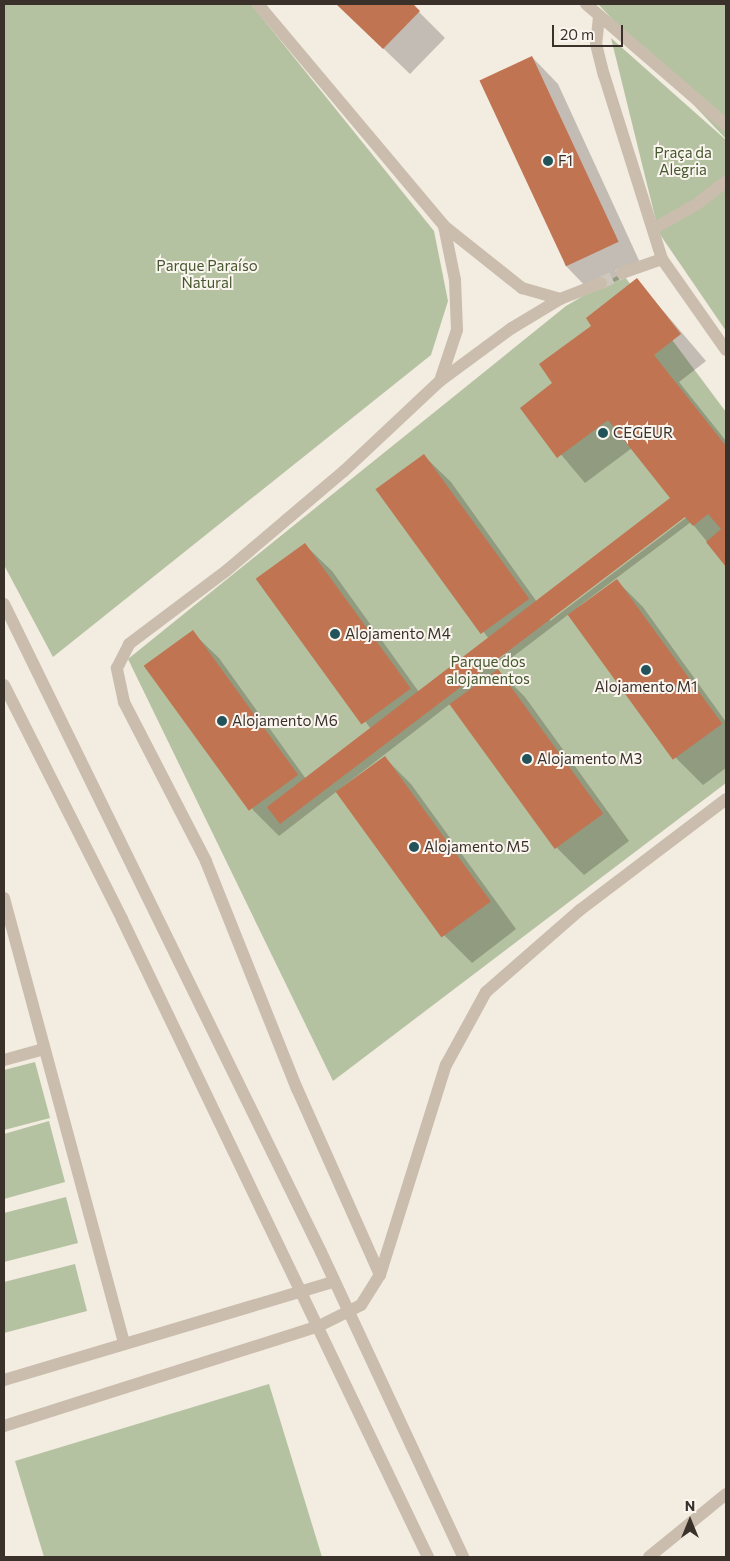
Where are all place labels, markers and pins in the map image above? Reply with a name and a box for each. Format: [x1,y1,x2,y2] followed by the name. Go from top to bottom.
[558,152,573,170] place label: F1
[542,155,554,167] marker: F1
[613,424,673,442] place label: CEGEUR
[597,427,609,439] marker: CEGEUR
[345,625,451,643] place label: Alojamento M4
[329,628,341,640] marker: Alojamento M4
[640,664,652,676] marker: Alojamento M1
[594,678,698,696] place label: Alojamento M1
[232,712,338,730] place label: Alojamento M6
[216,715,228,727] marker: Alojamento M6
[537,750,642,768] place label: Alojamento M3
[521,753,533,765] marker: Alojamento M3
[424,838,529,856] place label: Alojamento M5
[408,841,420,853] marker: Alojamento M5

